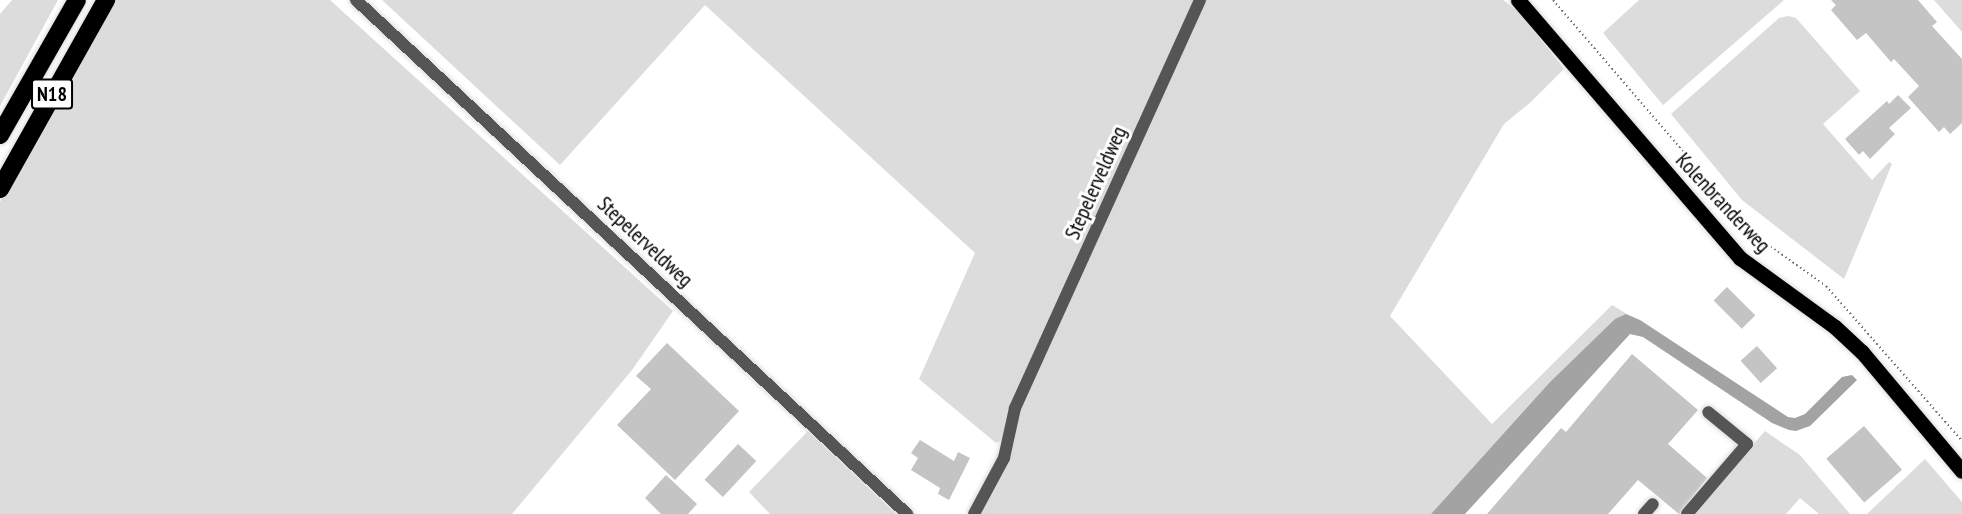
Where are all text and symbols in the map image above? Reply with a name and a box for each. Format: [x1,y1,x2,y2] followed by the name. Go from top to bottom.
[31,77,73,111] road number: N18
[1060,123,1132,243] street label: Stepelerveldweg
[1670,148,1776,258] street label: Kolenbranderweg
[592,192,698,292] street label: Stepelerveldweg

